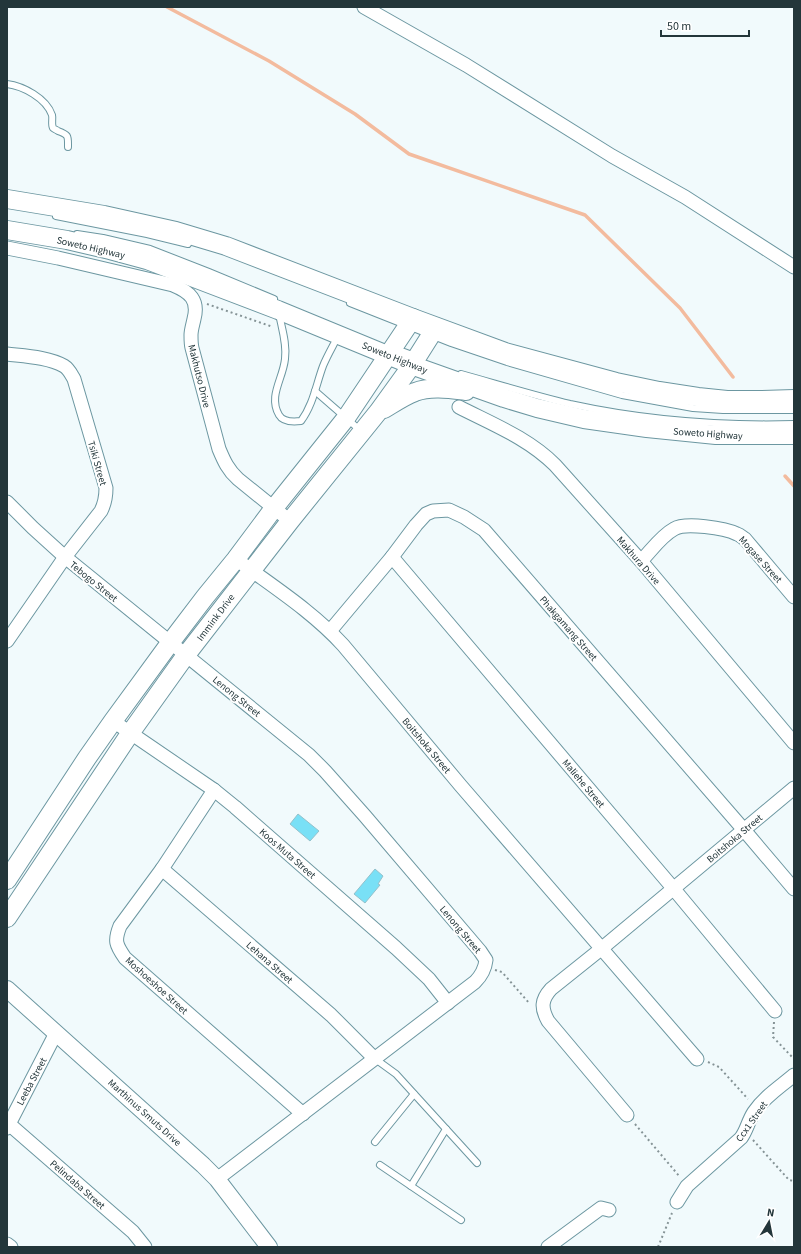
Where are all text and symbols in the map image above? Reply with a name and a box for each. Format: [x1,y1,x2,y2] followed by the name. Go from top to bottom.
[661,12,749,38] scale bar
[667,18,691,35] text: 50 m
[55,233,127,263] street label: Soweto Highway
[360,338,430,378] street label: Soweto Highway
[184,343,214,409] street label: Makhutso Drive
[673,425,743,443] street label: Soweto Highway
[84,439,110,488] street label: Tsiki Street
[613,533,663,588] street label: Makhura Drive
[735,533,786,587] street label: Mogase Street
[66,558,121,606] street label: Tebogo Street
[193,591,238,644] street label: Immink Drive
[536,593,601,665] street label: Phakgamang Street
[209,673,264,721] street label: Lenong Street
[399,715,454,777] street label: Boitshoka Street
[559,756,608,811] street label: Maliehe Street
[704,811,766,866] street label: Boitshoka Street
[256,825,319,883] street label: Koos Muta Street
[436,903,485,957] street label: Lenong Street
[243,939,296,987] street label: Lehana Street
[122,954,191,1018] street label: Moshoeshoe Street
[13,1055,51,1108] street label: Leeba Street
[105,1076,184,1150] street label: Marthinus Smuts Drive
[733,1098,771,1145] street label: Ccx1 Street
[47,1157,108,1213] street label: Pelindaba Street
[749,1202,789,1242] north arrow
[766,1205,776,1221] text: N

